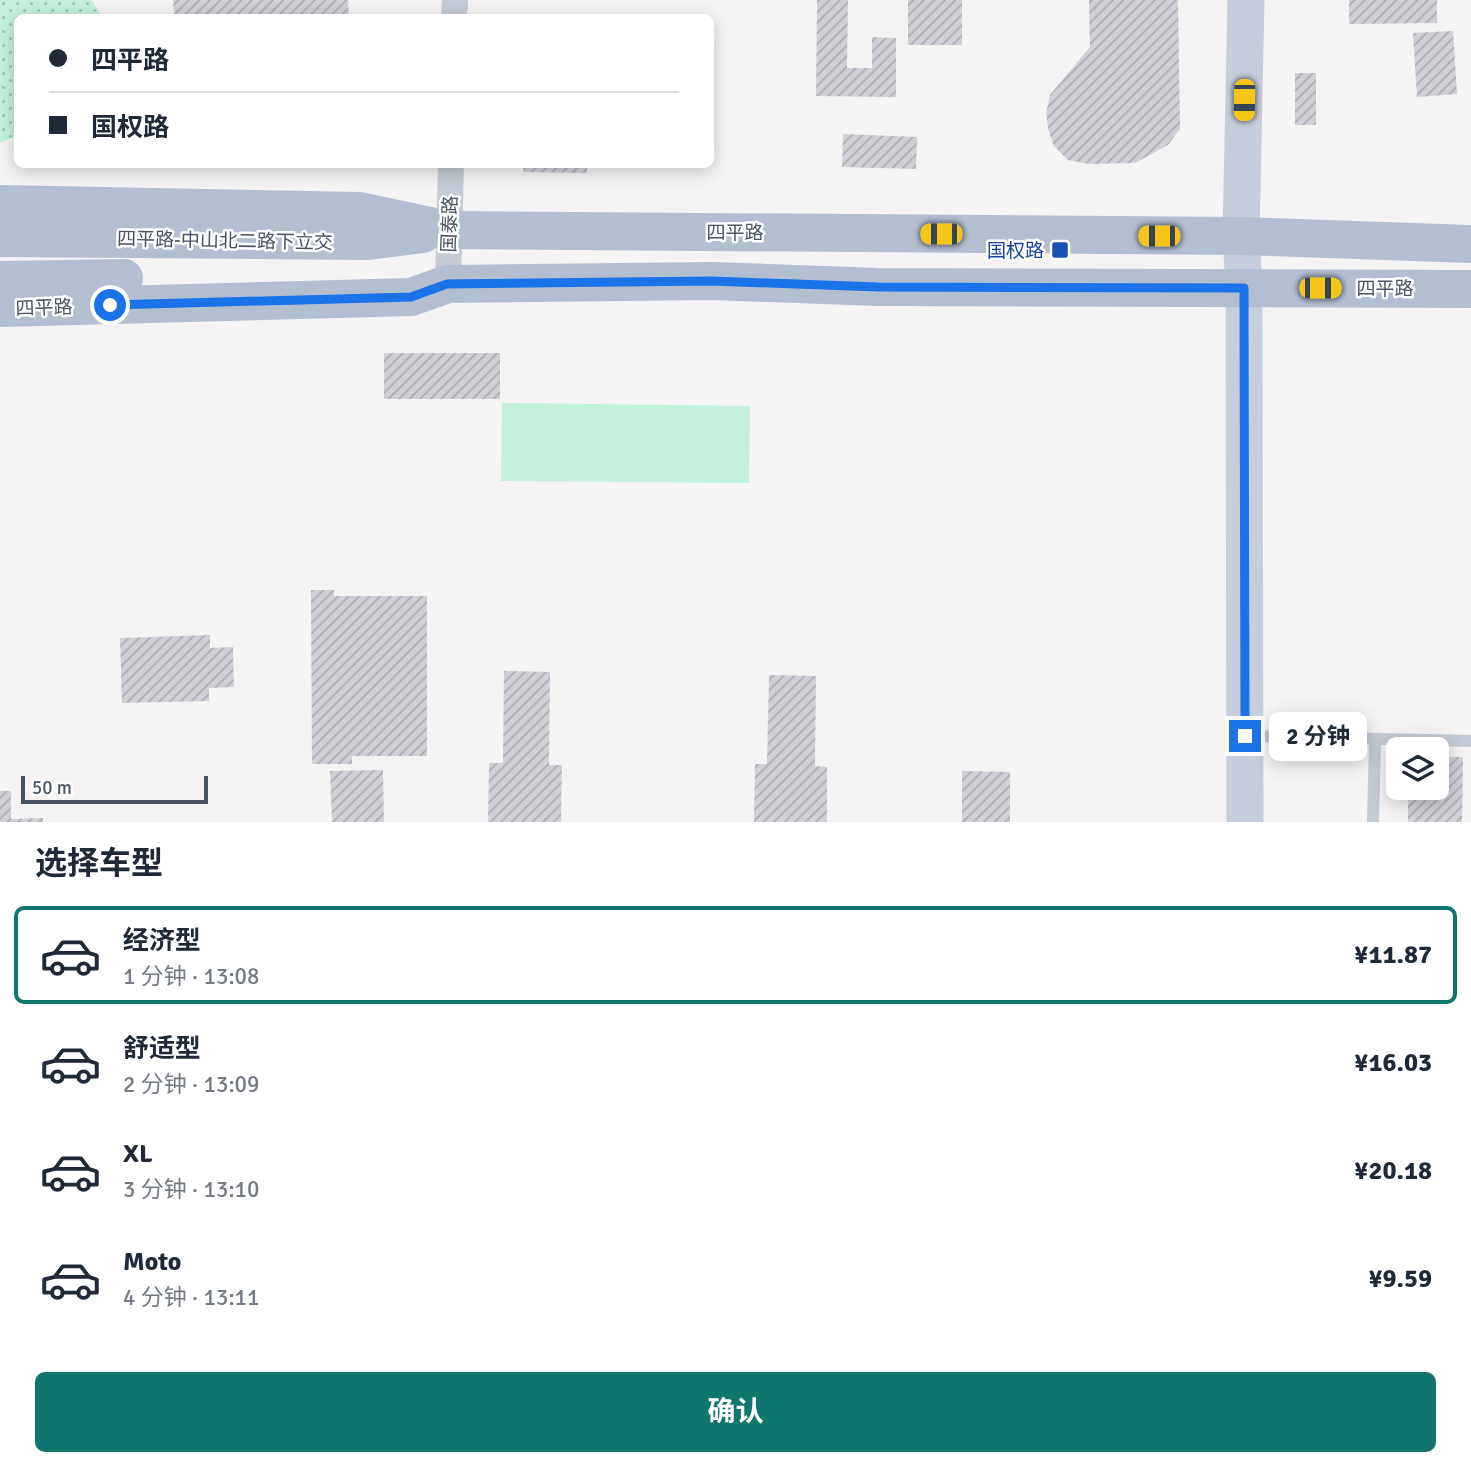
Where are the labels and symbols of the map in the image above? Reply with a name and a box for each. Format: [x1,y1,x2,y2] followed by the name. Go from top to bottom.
[1234,79,1255,121] car
[437,195,463,253] street label: 国泰路
[706,221,764,245] street label: 四平路
[921,224,963,245] car
[1139,226,1181,247] car
[117,227,333,255] street label: 四平路-中山北二路下立交
[987,239,1044,263] place label: 国权路
[1050,240,1070,260] marker: 国权路
[1356,277,1414,301] street label: 四平路
[1300,278,1342,299] car
[94,289,126,321] route start
[15,295,73,321] street label: 四平路
[1270,712,1368,760] callout: 2 分钟
[1229,720,1261,752] route end
[21,773,208,805] scale bar

